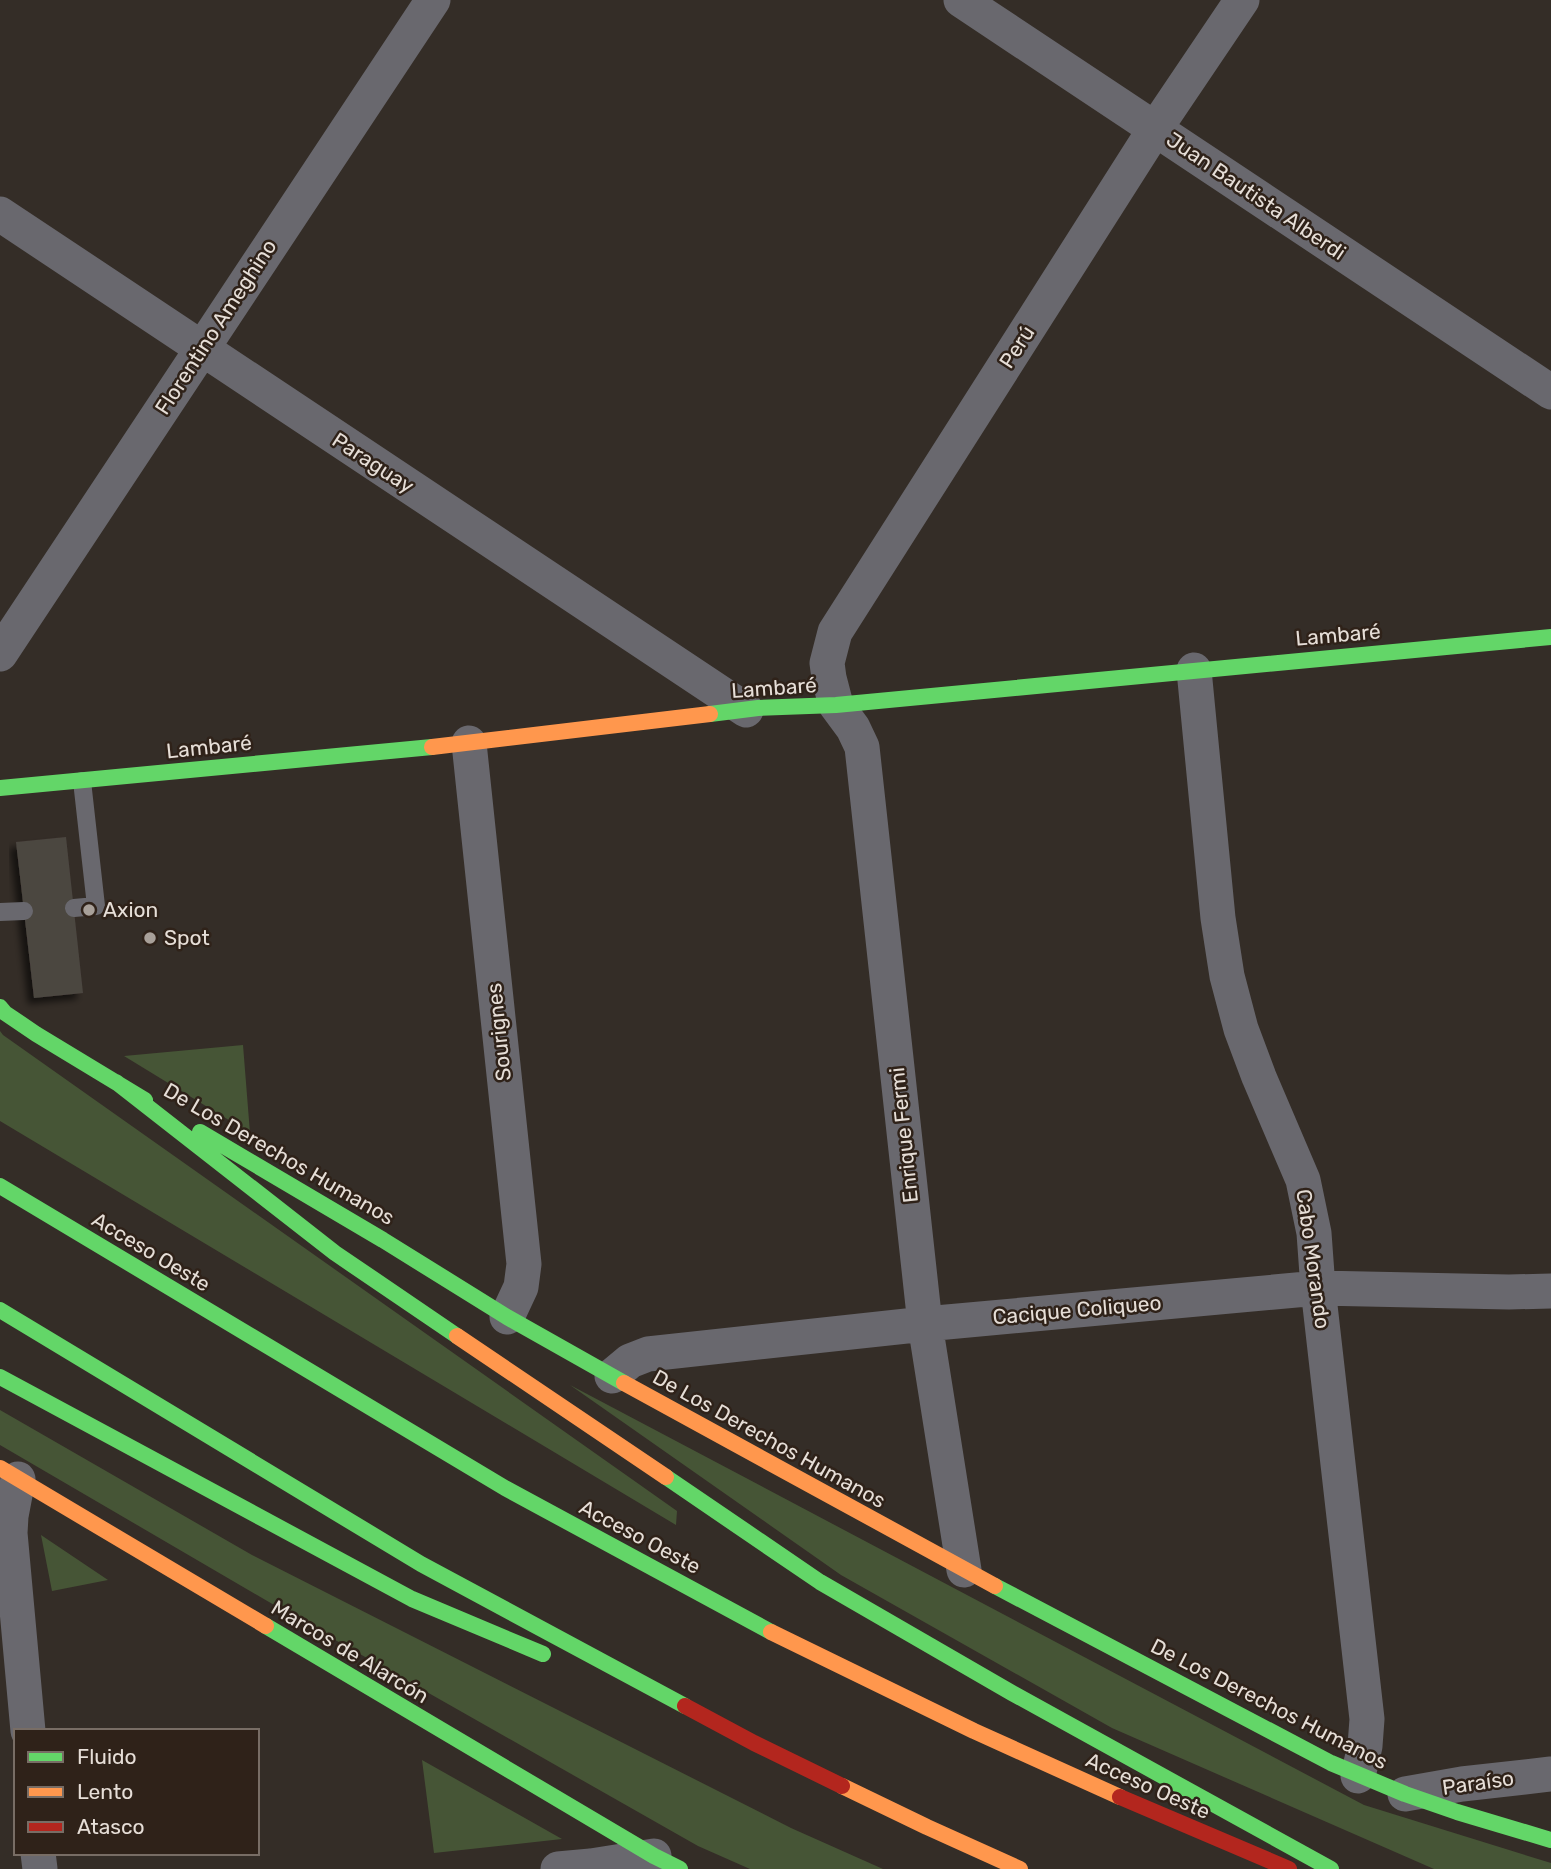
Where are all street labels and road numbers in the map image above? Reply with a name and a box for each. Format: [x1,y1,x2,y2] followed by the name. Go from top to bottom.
[1162,126,1351,265] street label: Juan Bautista Alberdi
[150,234,282,419] street label: Florentino Ameghino
[994,321,1040,373] street label: Perú
[328,427,419,498] street label: Paraguay
[1294,618,1382,651] street label: Lambaré
[730,672,818,703] street label: Lambaré
[165,730,253,763] street label: Lambaré
[481,982,516,1082] street label: Sourignes
[884,1066,923,1204] street label: Enrique Fermi
[159,1077,399,1230] street label: De Los Derechos Humanos
[1291,1188,1336,1330] street label: Cabo Morando
[88,1206,215,1297] street label: Acceso Oeste
[991,1290,1162,1329] street label: Cacique Coliqueo
[648,1364,890,1513] street label: De Los Derechos Humanos
[575,1494,705,1579] street label: Acceso Oeste
[267,1595,434,1708] street label: Marcos de Alarcón
[1147,1633,1392,1774] street label: De Los Derechos Humanos
[1082,1747,1214,1824] street label: Acceso Oeste
[1440,1765,1515,1800] street label: Paraíso

